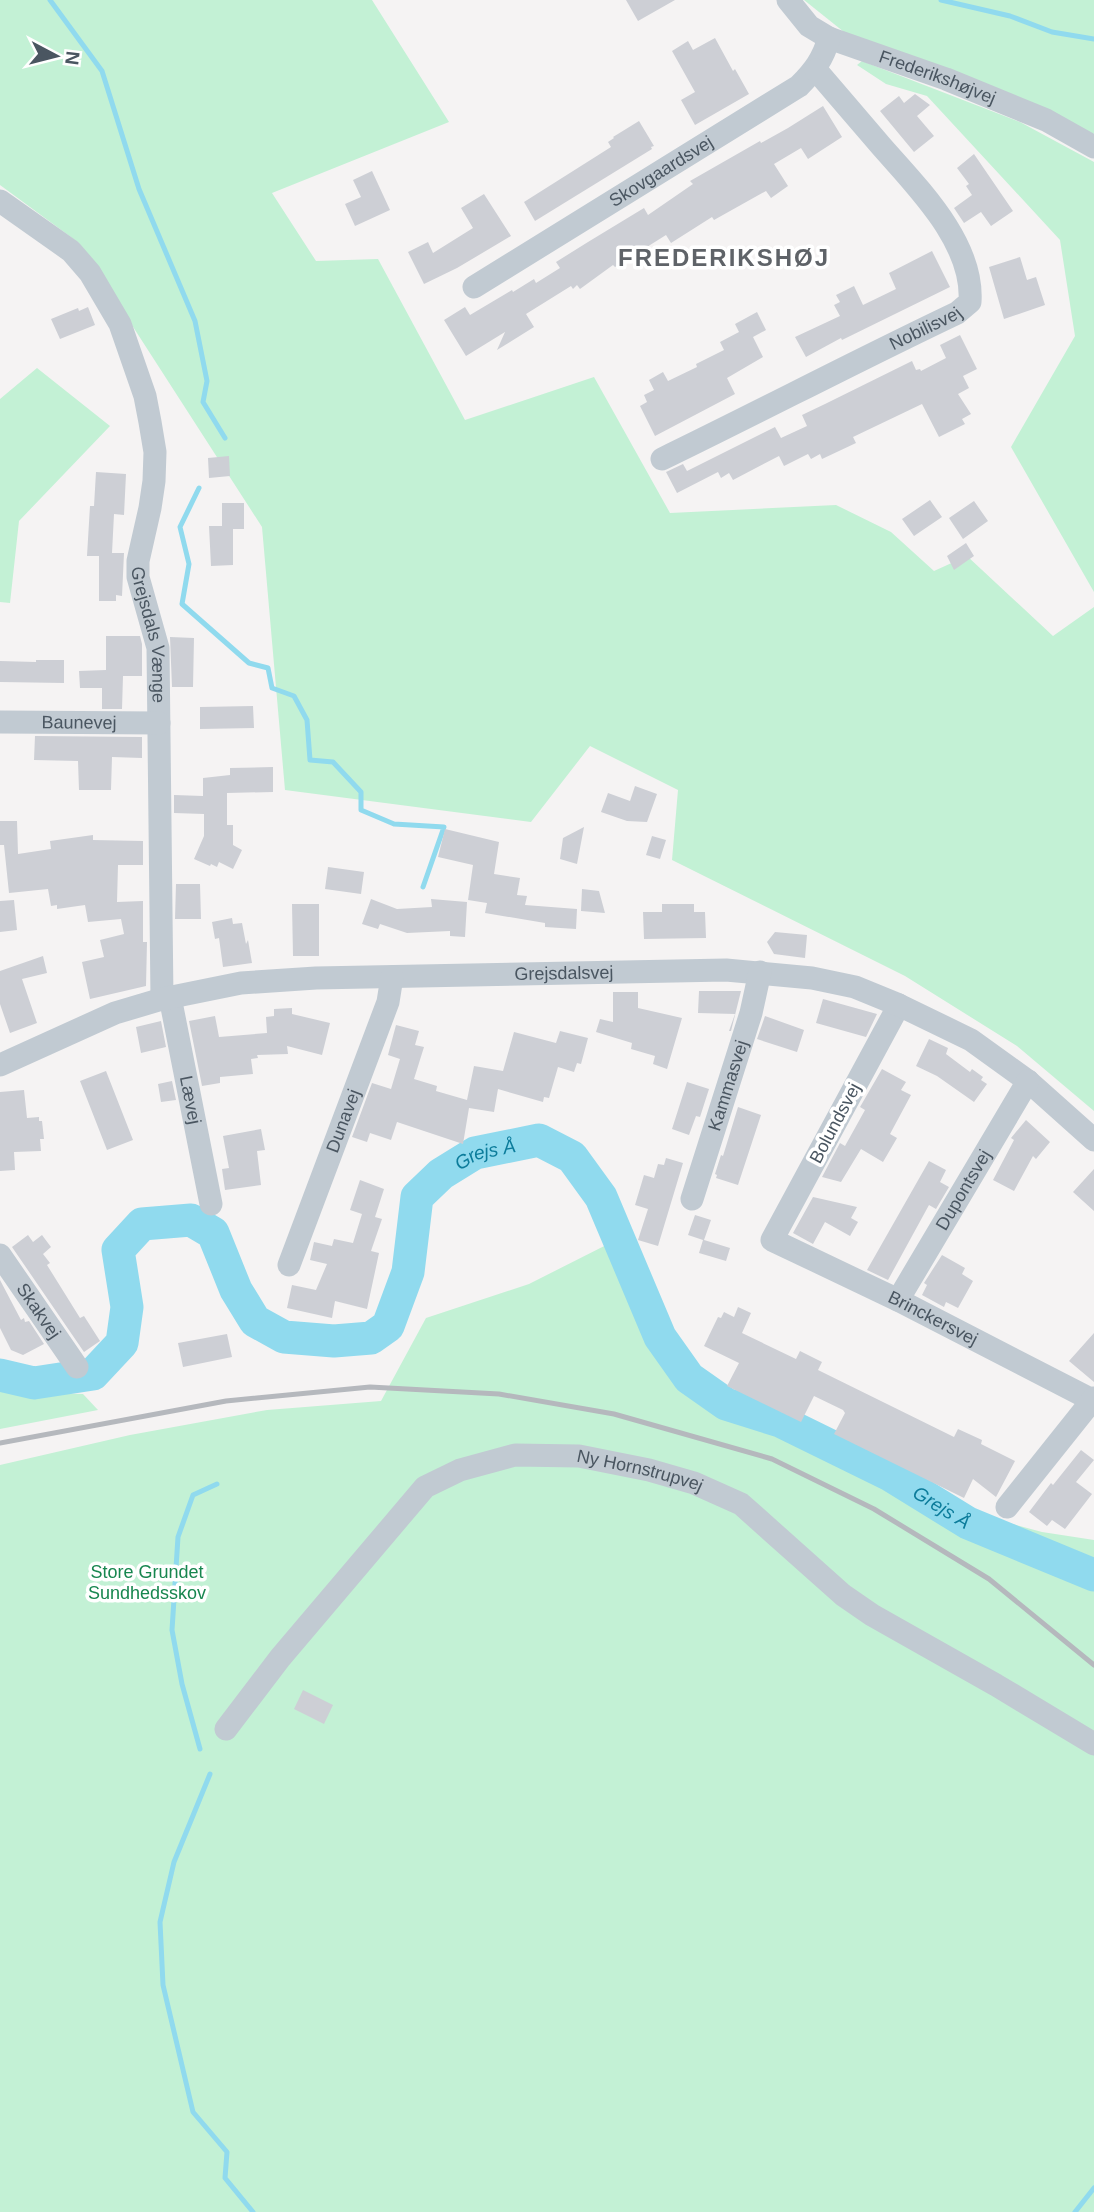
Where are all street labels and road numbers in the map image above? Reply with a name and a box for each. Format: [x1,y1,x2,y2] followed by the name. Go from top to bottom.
[876,46,999,108] street label: Frederikshøjvej
[606,132,717,211] street label: Skovgaardsvej
[886,303,966,354] street label: Nobilisvej
[128,567,169,703] street label: Grejsdals Vænge
[41,712,117,733] street label: Baunevej
[514,962,614,984] street label: Grejsdalsvej
[704,1038,752,1133] street label: Kammasvej
[176,1074,205,1126] street label: Lævej
[805,1079,865,1167] street label: Bolundsvej
[322,1086,364,1155] street label: Dunavej
[932,1146,995,1234] street label: Dupontsvej
[12,1279,65,1343] street label: Skakvej
[885,1287,981,1349] street label: Brinckersvej
[575,1446,706,1496] street label: Ny Hornstrupvej

